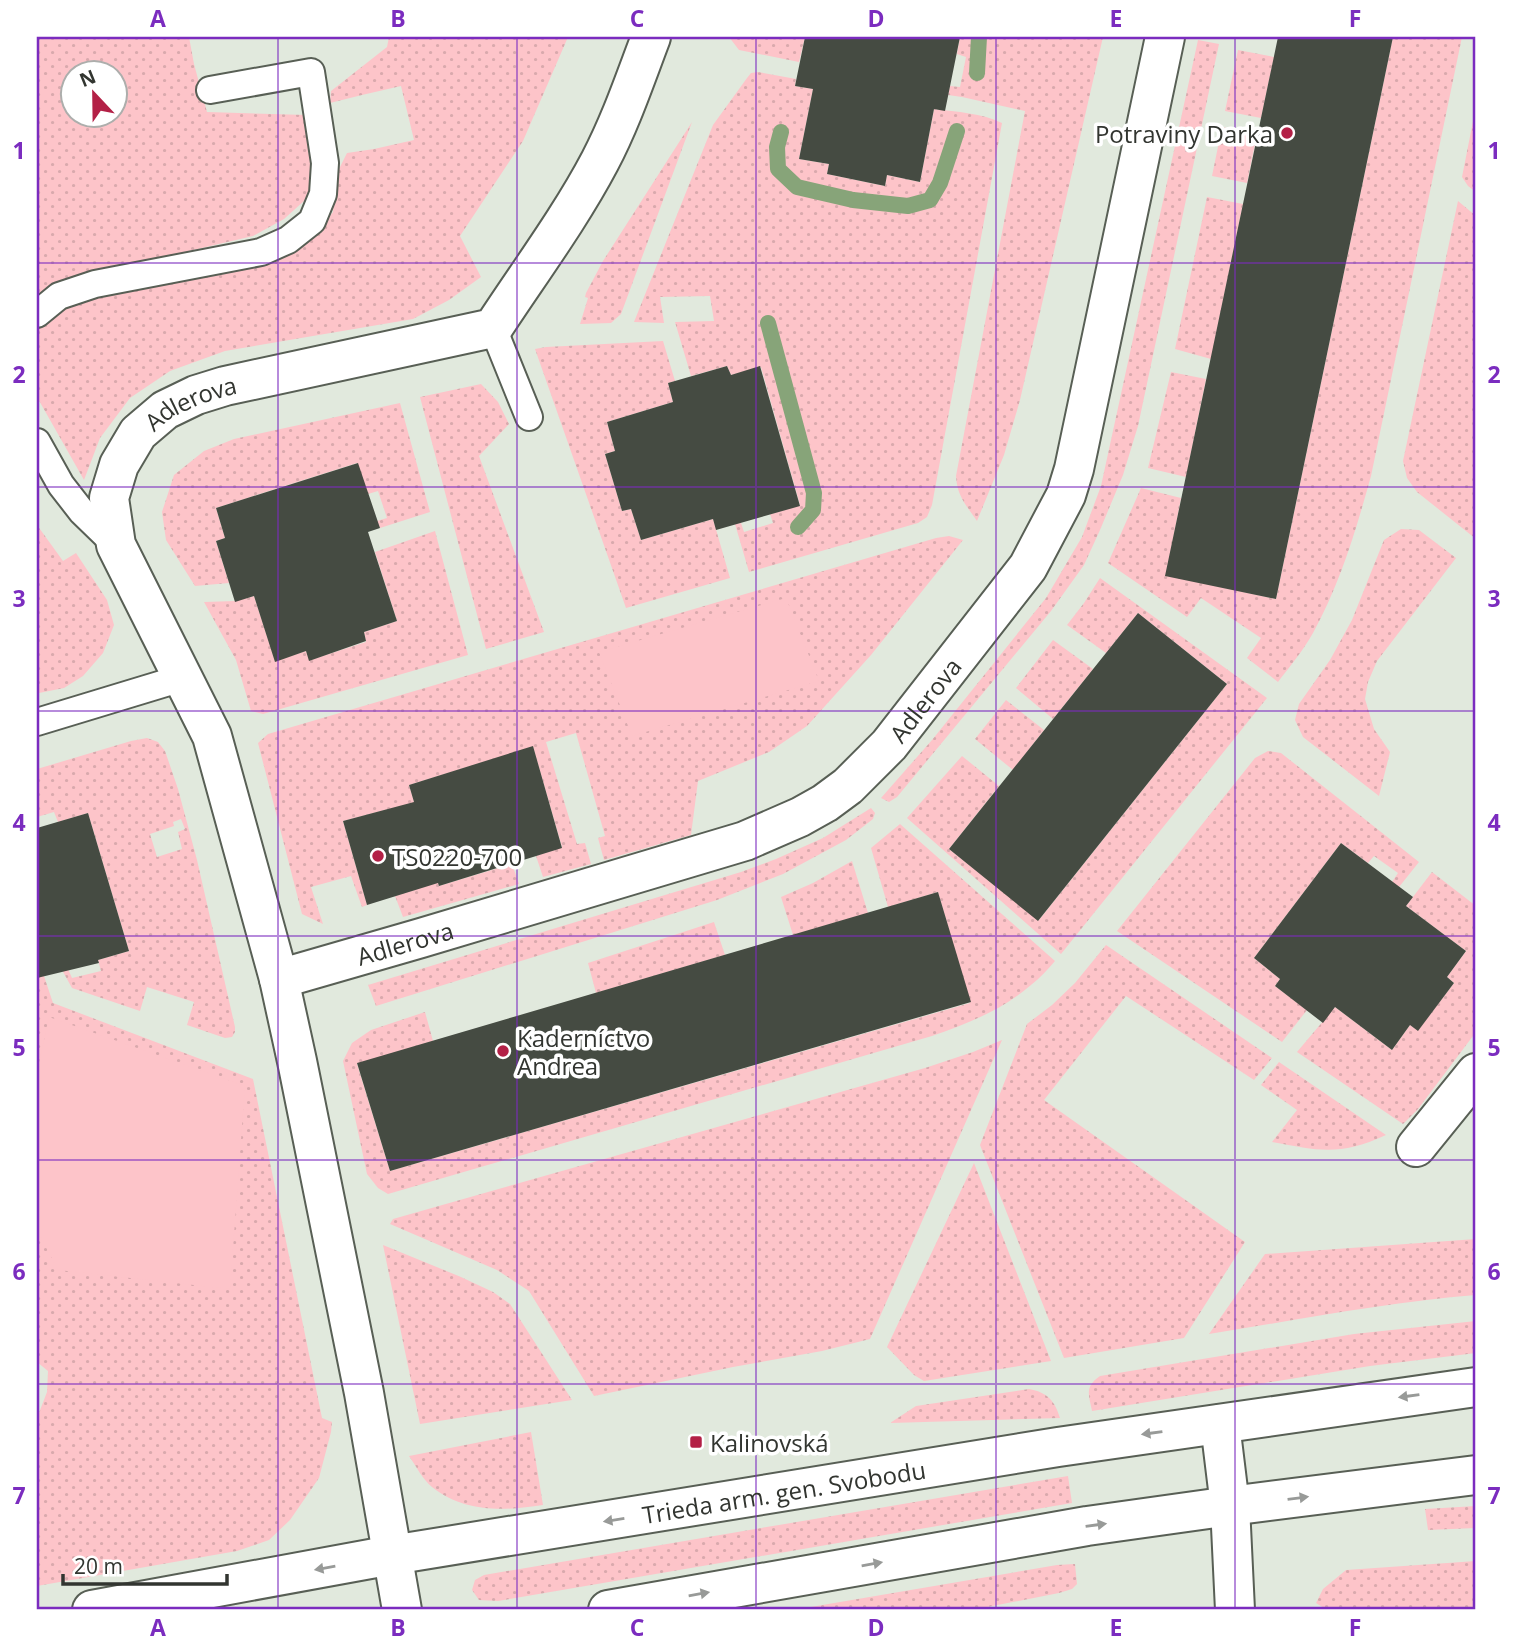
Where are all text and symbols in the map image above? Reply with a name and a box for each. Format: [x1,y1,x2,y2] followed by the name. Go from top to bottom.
[150,2,166,34] text: A
[390,2,406,34] text: B
[630,2,644,34] text: C
[867,2,885,34] text: D
[1110,2,1122,34] text: E
[1349,2,1361,34] text: F
[60,60,130,130] north arrow
[76,63,100,93] text: N
[1095,117,1273,150] place label: Potraviny Darka
[1279,125,1295,141] marker: Potraviny Darka
[12,134,26,166] text: 1
[1487,134,1501,166] text: 1
[12,358,26,390] text: 2
[1487,358,1501,390] text: 2
[137,367,239,437] street label: Adlerova
[12,582,26,614] text: 3
[1487,582,1501,614] text: 3
[881,650,968,749] street label: Adlerova
[12,806,26,838] text: 4
[1487,806,1501,838] text: 4
[392,840,522,873] place label: TS0220-700
[370,848,386,864] marker: TS0220-700
[353,913,457,972] street label: Adlerova
[517,1021,650,1082] place label: Kaderníctvo Andrea
[12,1031,26,1063] text: 5
[1487,1031,1501,1063] text: 5
[495,1043,511,1059] marker: Kaderníctvo Andrea
[12,1255,26,1287] text: 6
[1487,1255,1501,1287] text: 6
[1398,1391,1420,1402] one-way arrow
[710,1426,829,1459] place label: Kalinovská
[1141,1428,1163,1439] one-way arrow
[688,1434,704,1450] marker: Kalinovská
[640,1452,928,1531] street label: Trieda arm. gen. Svobodu
[12,1479,26,1511] text: 7
[1487,1479,1501,1511] text: 7
[1287,1492,1309,1503] one-way arrow
[603,1515,625,1526] one-way arrow
[1085,1519,1107,1530] one-way arrow
[63,1542,228,1586] scale bar
[74,1552,123,1580] text: 20 m
[861,1558,883,1569] one-way arrow
[314,1562,336,1573] one-way arrow
[688,1588,710,1599] one-way arrow
[150,1611,166,1643] text: A
[390,1611,406,1643] text: B
[630,1611,644,1643] text: C
[867,1611,885,1643] text: D
[1110,1611,1122,1643] text: E
[1349,1611,1361,1643] text: F

